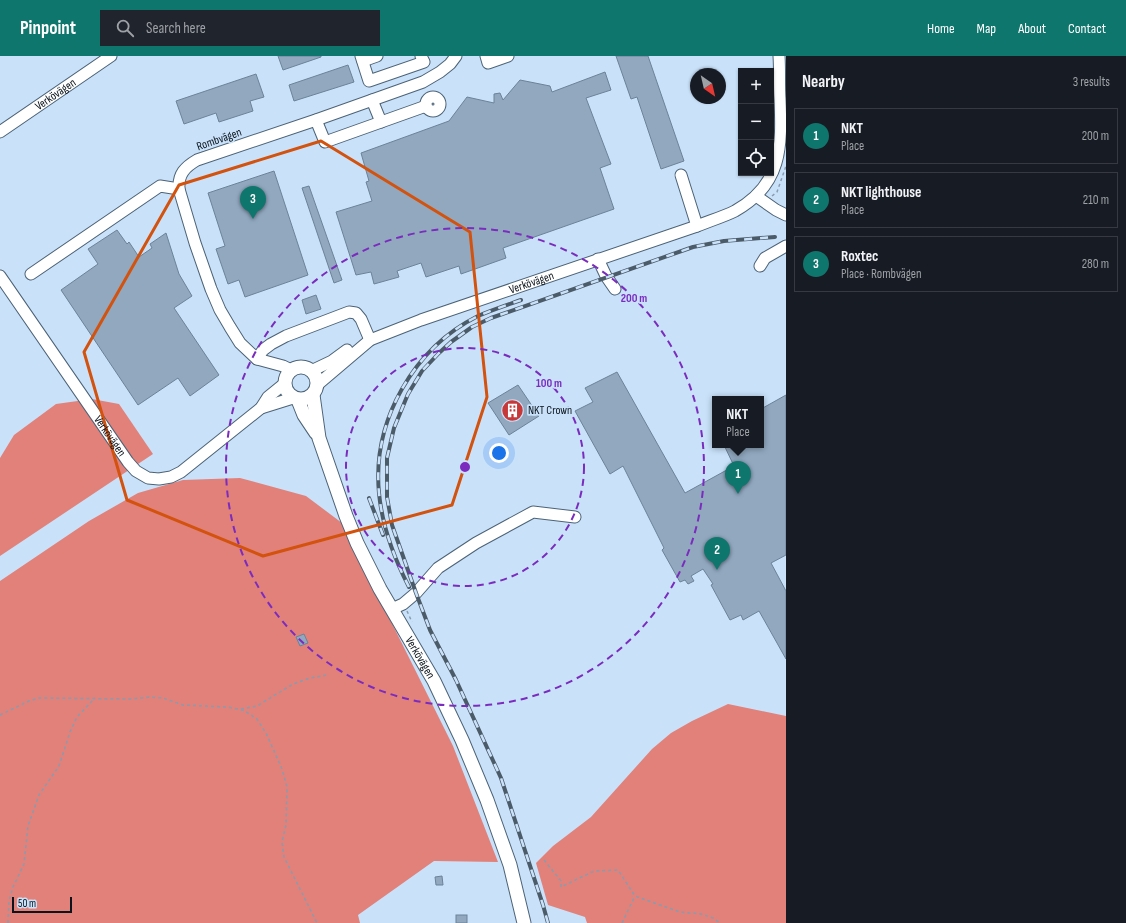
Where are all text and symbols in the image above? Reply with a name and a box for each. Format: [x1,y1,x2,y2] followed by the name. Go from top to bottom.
[100,10,380,46] search box
[20,17,76,40] text: Pinpoint
[114,17,136,39] icon: search
[146,19,206,38] text: Search here
[927,20,955,37] text: Home
[977,20,996,37] text: Map
[1018,20,1046,37] text: About
[1068,20,1106,37] text: Contact
[690,68,726,104] north arrow
[738,68,774,176] map controls
[738,68,774,104] button: +
[802,72,845,92] text: Nearby
[1073,74,1110,90] text: 3 results
[32,75,79,114] street label: Verkövägen
[738,104,774,140] button: −
[841,119,863,138] text: NKT
[195,125,244,154] street label: Rombvägen
[813,128,819,144] text: 1
[1082,128,1109,144] text: 200 m
[841,138,864,154] text: Place
[738,140,774,176] button: locate
[841,183,922,202] text: NKT lighthouse
[240,186,266,219] pin: 3
[813,192,819,208] text: 2
[1083,192,1109,208] text: 210 m
[841,202,864,218] text: Place
[841,247,878,266] text: Roxtec
[813,256,819,272] text: 3
[1082,256,1109,272] text: 280 m
[841,266,922,282] text: Place · Rombvägen
[507,268,556,297] street label: Verkövägen
[621,291,647,306] text: 200 m
[536,376,562,391] text: 100 m
[712,396,764,448] popup
[500,397,526,423] building icon: NKT Crown
[528,403,572,418] place label: NKT Crown
[726,405,748,424] text: NKT
[90,413,129,459] street label: Verkövägen
[726,424,750,440] text: Place
[489,443,509,463] your location
[458,460,472,474] centre of rings
[725,461,751,494] pin: 1
[704,537,730,570] pin: 2
[402,634,438,682] street label: Verkövägen
[12,895,72,914] scale bar
[18,897,36,910] text: 50 m

